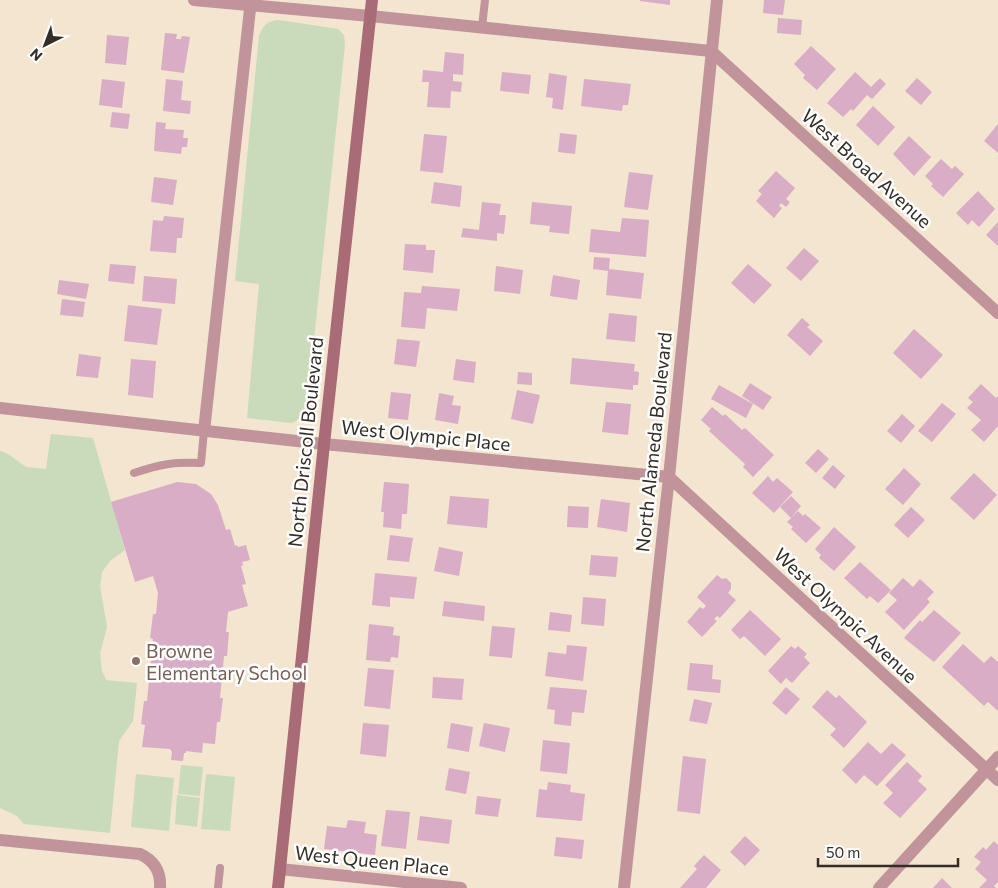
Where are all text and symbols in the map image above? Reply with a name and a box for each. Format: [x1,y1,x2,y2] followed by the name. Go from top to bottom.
[20,20,70,70] north arrow
[26,45,46,65] text: N
[797,104,937,232] street label: West Broad Avenue
[630,331,676,553] street label: North Alameda Boulevard
[283,336,327,548] street label: North Driscoll Boulevard
[340,415,512,455] street label: West Olympic Place
[770,543,922,687] street label: West Olympic Avenue
[146,639,307,684] place label: Browne Elementary School
[130,655,142,667] marker: Browne Elementary School
[818,836,958,868] scale bar
[294,840,450,880] street label: West Queen Place
[826,843,860,861] text: 50 m

